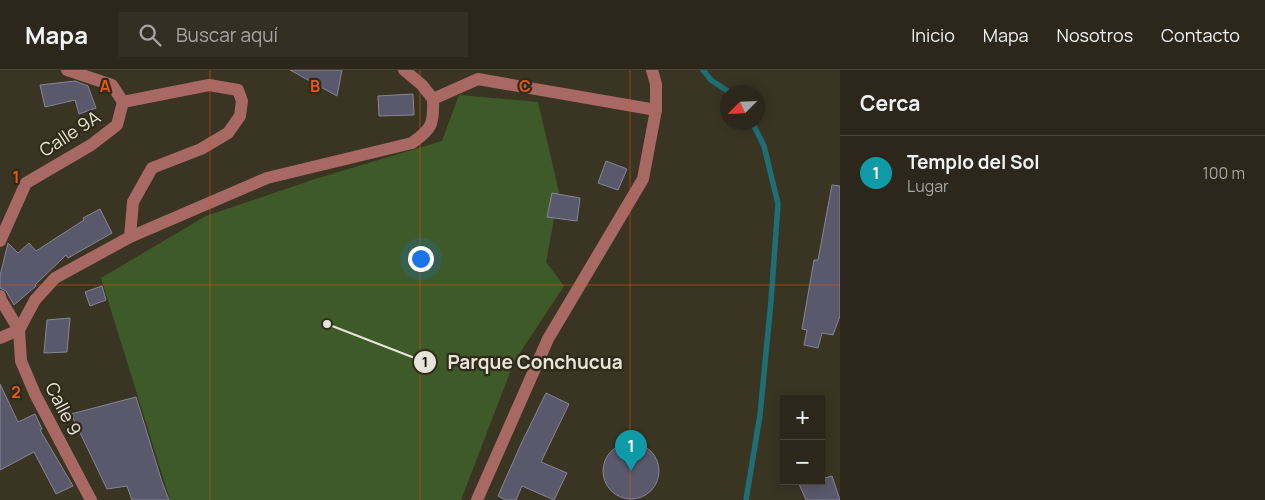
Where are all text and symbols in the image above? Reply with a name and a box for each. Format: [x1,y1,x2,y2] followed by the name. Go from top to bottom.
[118,12,468,57] search box
[25,18,88,51] text: Mapa
[136,21,164,49] icon: search
[176,22,278,48] text: Buscar aquí
[911,23,955,47] text: Inicio
[983,23,1029,47] text: Mapa
[1057,23,1133,47] text: Nosotros
[1161,23,1240,47] text: Contacto
[100,75,111,97] text: A
[310,75,320,97] text: B
[519,75,531,97] text: C
[720,85,765,130] north arrow
[860,89,920,117] text: Cerca
[34,104,105,162] street label: Calle 9A
[907,149,1040,175] text: Templo del Sol
[872,162,880,184] text: 1
[1202,162,1245,184] text: 100 m
[12,166,20,188] text: 1
[907,175,949,197] text: Lugar
[408,246,434,272] your location
[412,345,633,379] callout: Parque Conchucua
[447,349,623,375] text: Parque Conchucua
[422,351,428,372] text: 1
[40,378,87,439] street label: Calle 9
[11,381,21,403] text: 2
[780,395,825,485] map controls
[780,395,825,440] button: +
[615,430,647,471] pin: 1
[780,440,825,485] button: −

